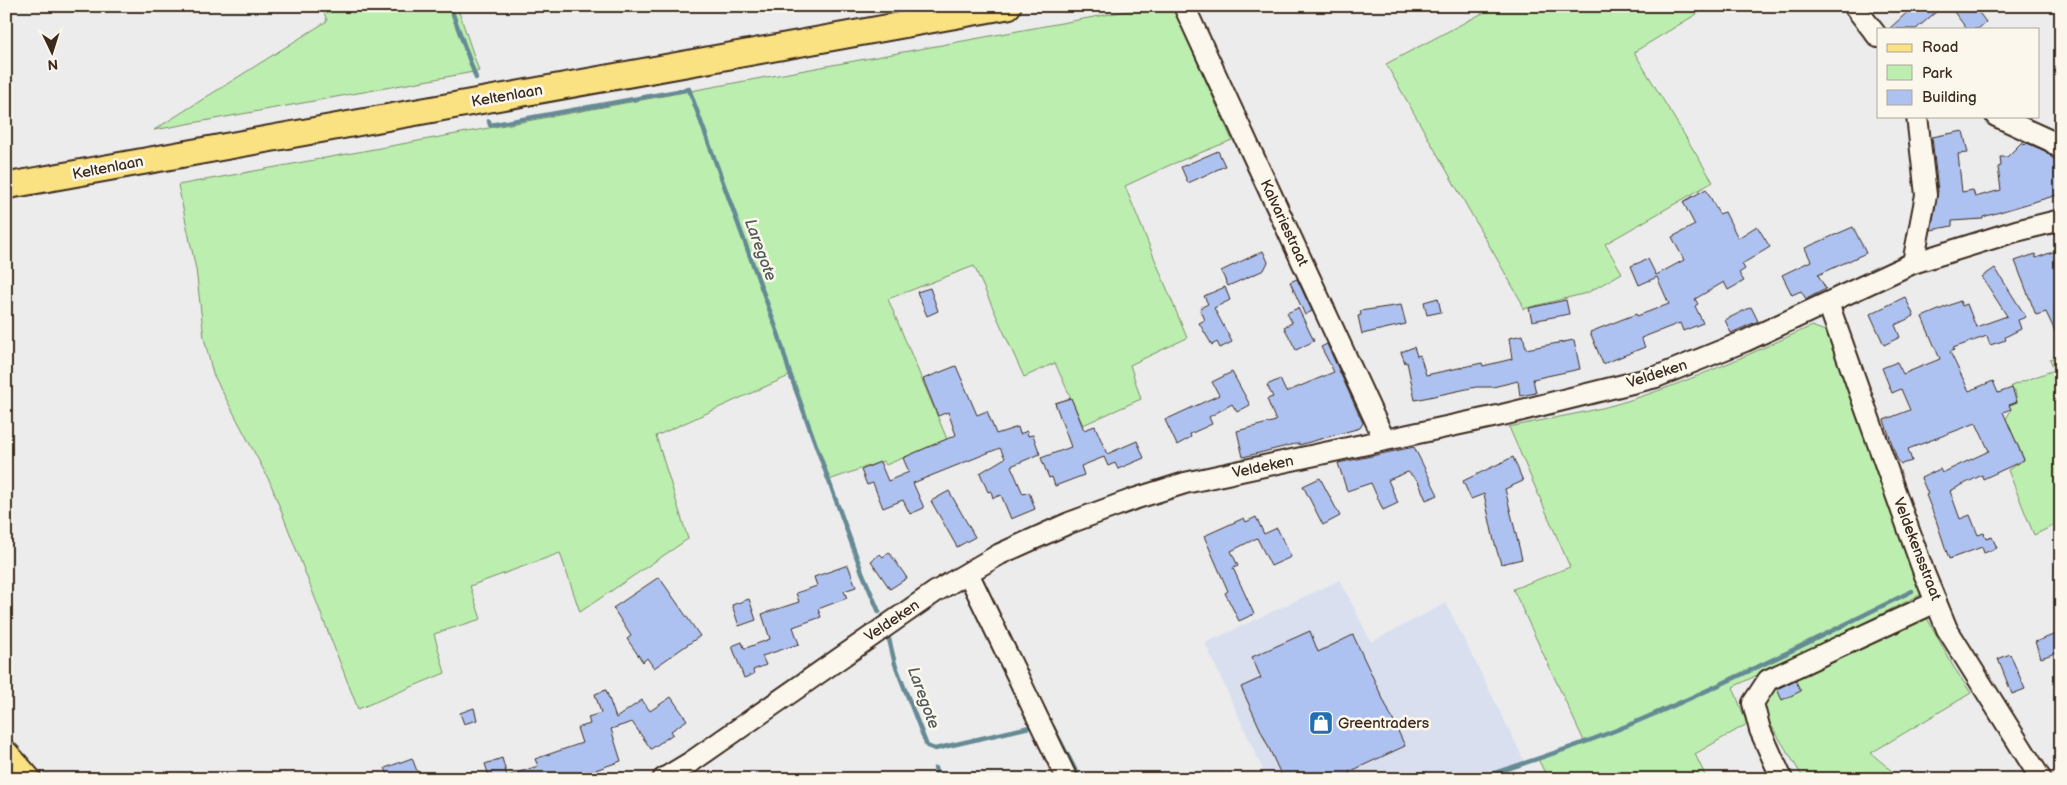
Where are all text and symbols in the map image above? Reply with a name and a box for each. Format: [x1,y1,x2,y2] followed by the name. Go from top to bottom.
[28,28,78,78] north arrow
[1877,28,2040,118] legend
[1922,38,1958,57] text: Road
[47,56,59,73] text: N
[1922,64,1953,83] text: Park
[470,80,544,112] street label: Keltenlaan
[1922,88,1977,107] text: Building
[71,152,145,184] street label: Keltenlaan
[1256,177,1313,270] street label: Kalvariestraat
[740,216,780,284] water label: Laregote
[1624,355,1690,393] street label: Veldeken
[1231,451,1295,483] street label: Veldeken
[1889,495,1945,603] street label: Veldekensstraat
[861,596,923,646] street label: Veldeken
[903,664,943,732] water label: Laregote
[1308,710,1334,736] shop icon: Greentraders
[1338,714,1430,733] place label: Greentraders

